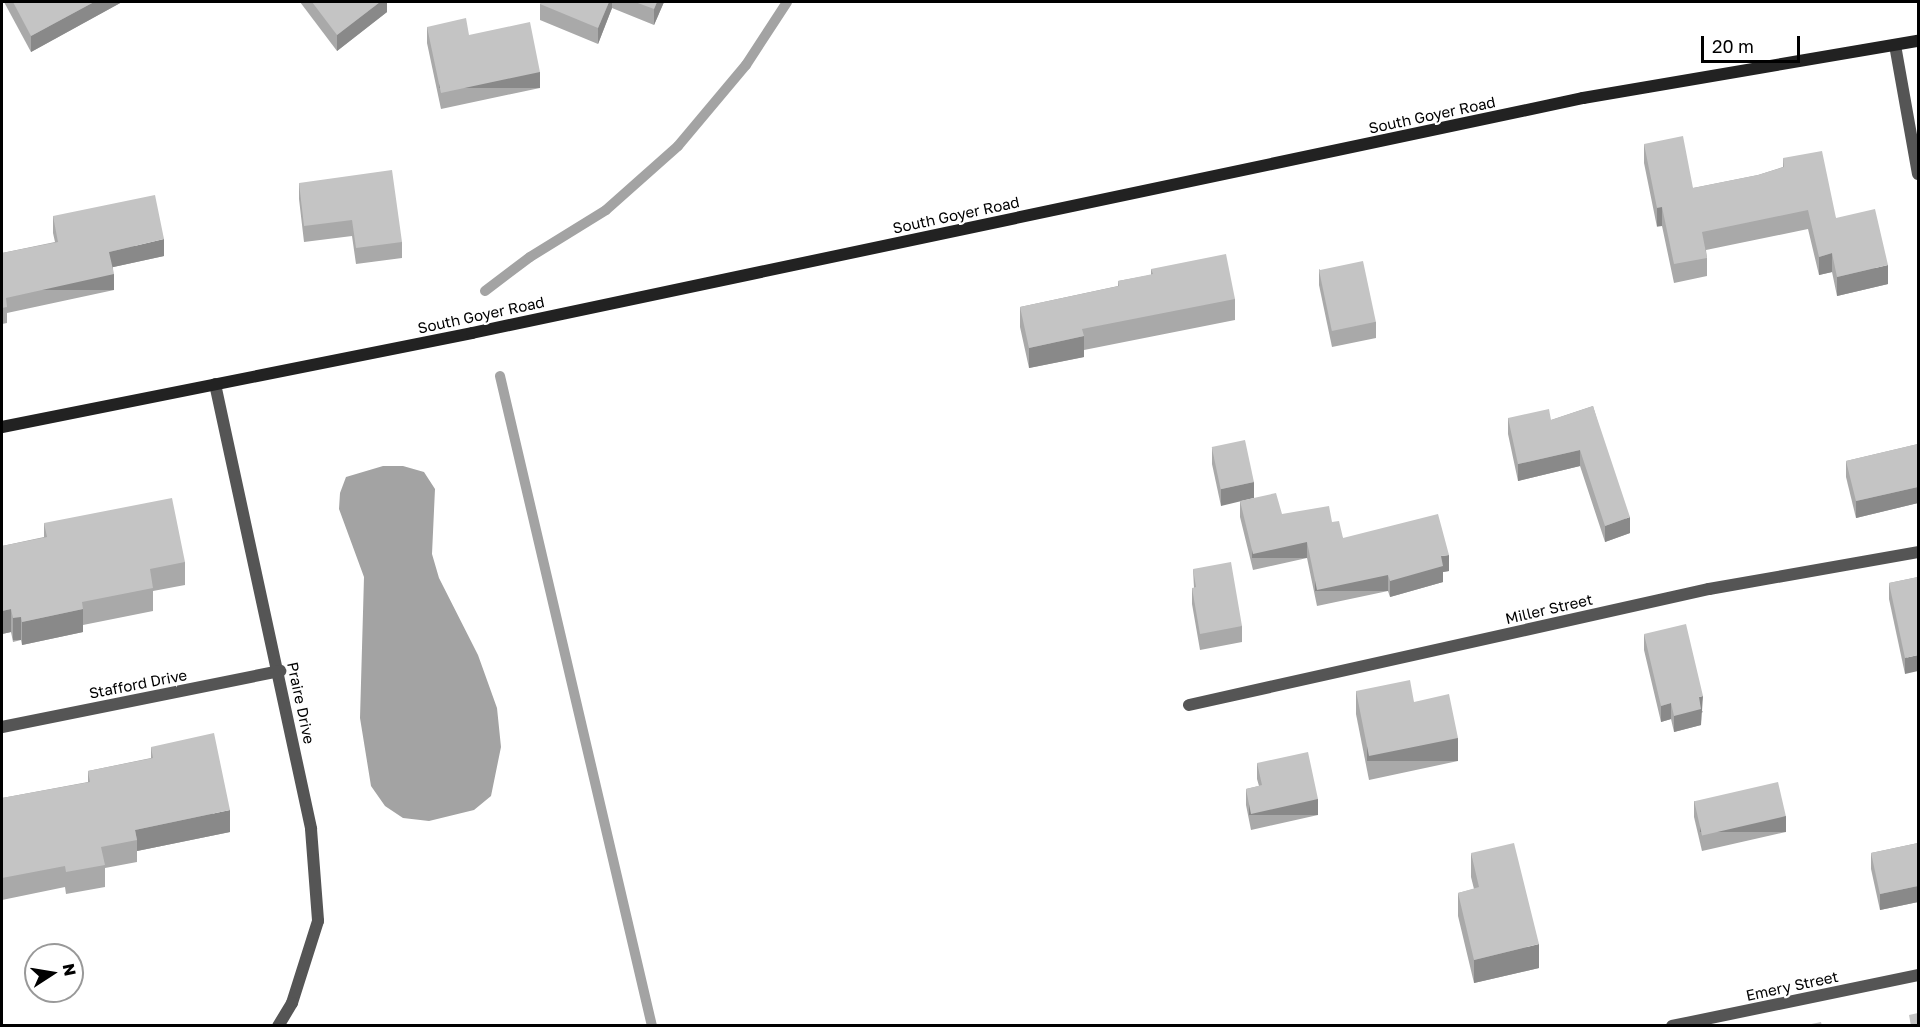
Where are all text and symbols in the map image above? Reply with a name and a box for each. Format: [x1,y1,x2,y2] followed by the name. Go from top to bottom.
[1704,24,1803,62] scale bar
[1712,35,1754,57] text: 20 m
[1367,93,1497,137] street label: South Goyer Road
[891,193,1021,237] street label: South Goyer Road
[416,293,546,337] street label: South Goyer Road
[1504,590,1594,628] street label: Miller Street
[284,660,318,746] street label: Praire Drive
[87,666,189,702] street label: Stafford Drive
[24,943,84,1003] north arrow
[59,962,81,978] text: N
[1744,967,1840,1005] street label: Emery Street

